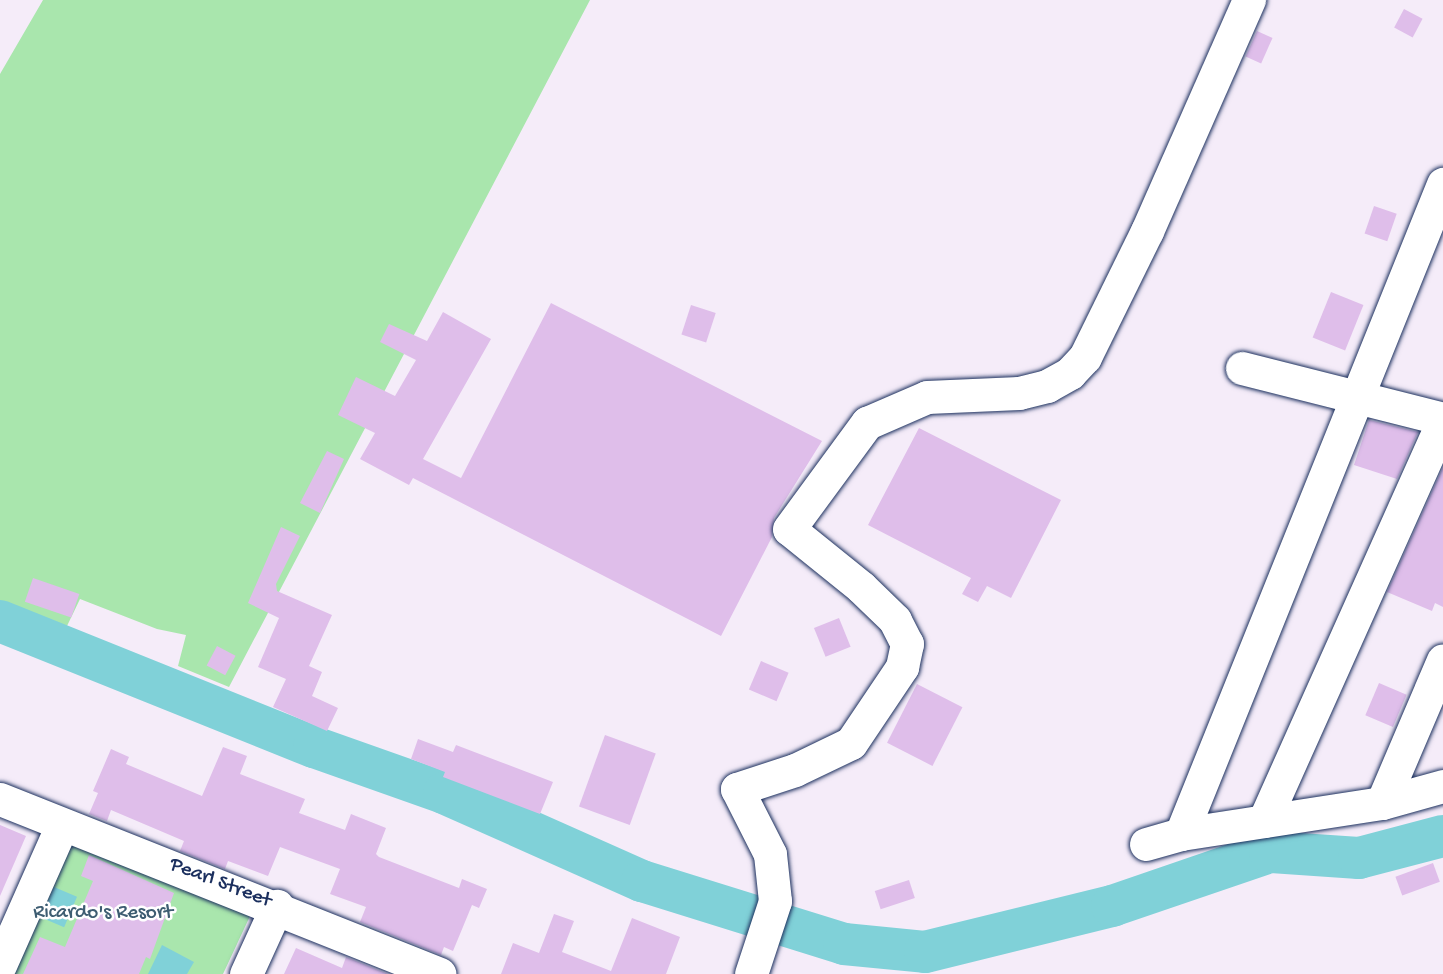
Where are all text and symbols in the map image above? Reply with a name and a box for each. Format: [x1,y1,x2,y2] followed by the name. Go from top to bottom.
[165,853,275,915] street label: Pearl Street
[33,901,173,927] park label: Ricardo's Resort

